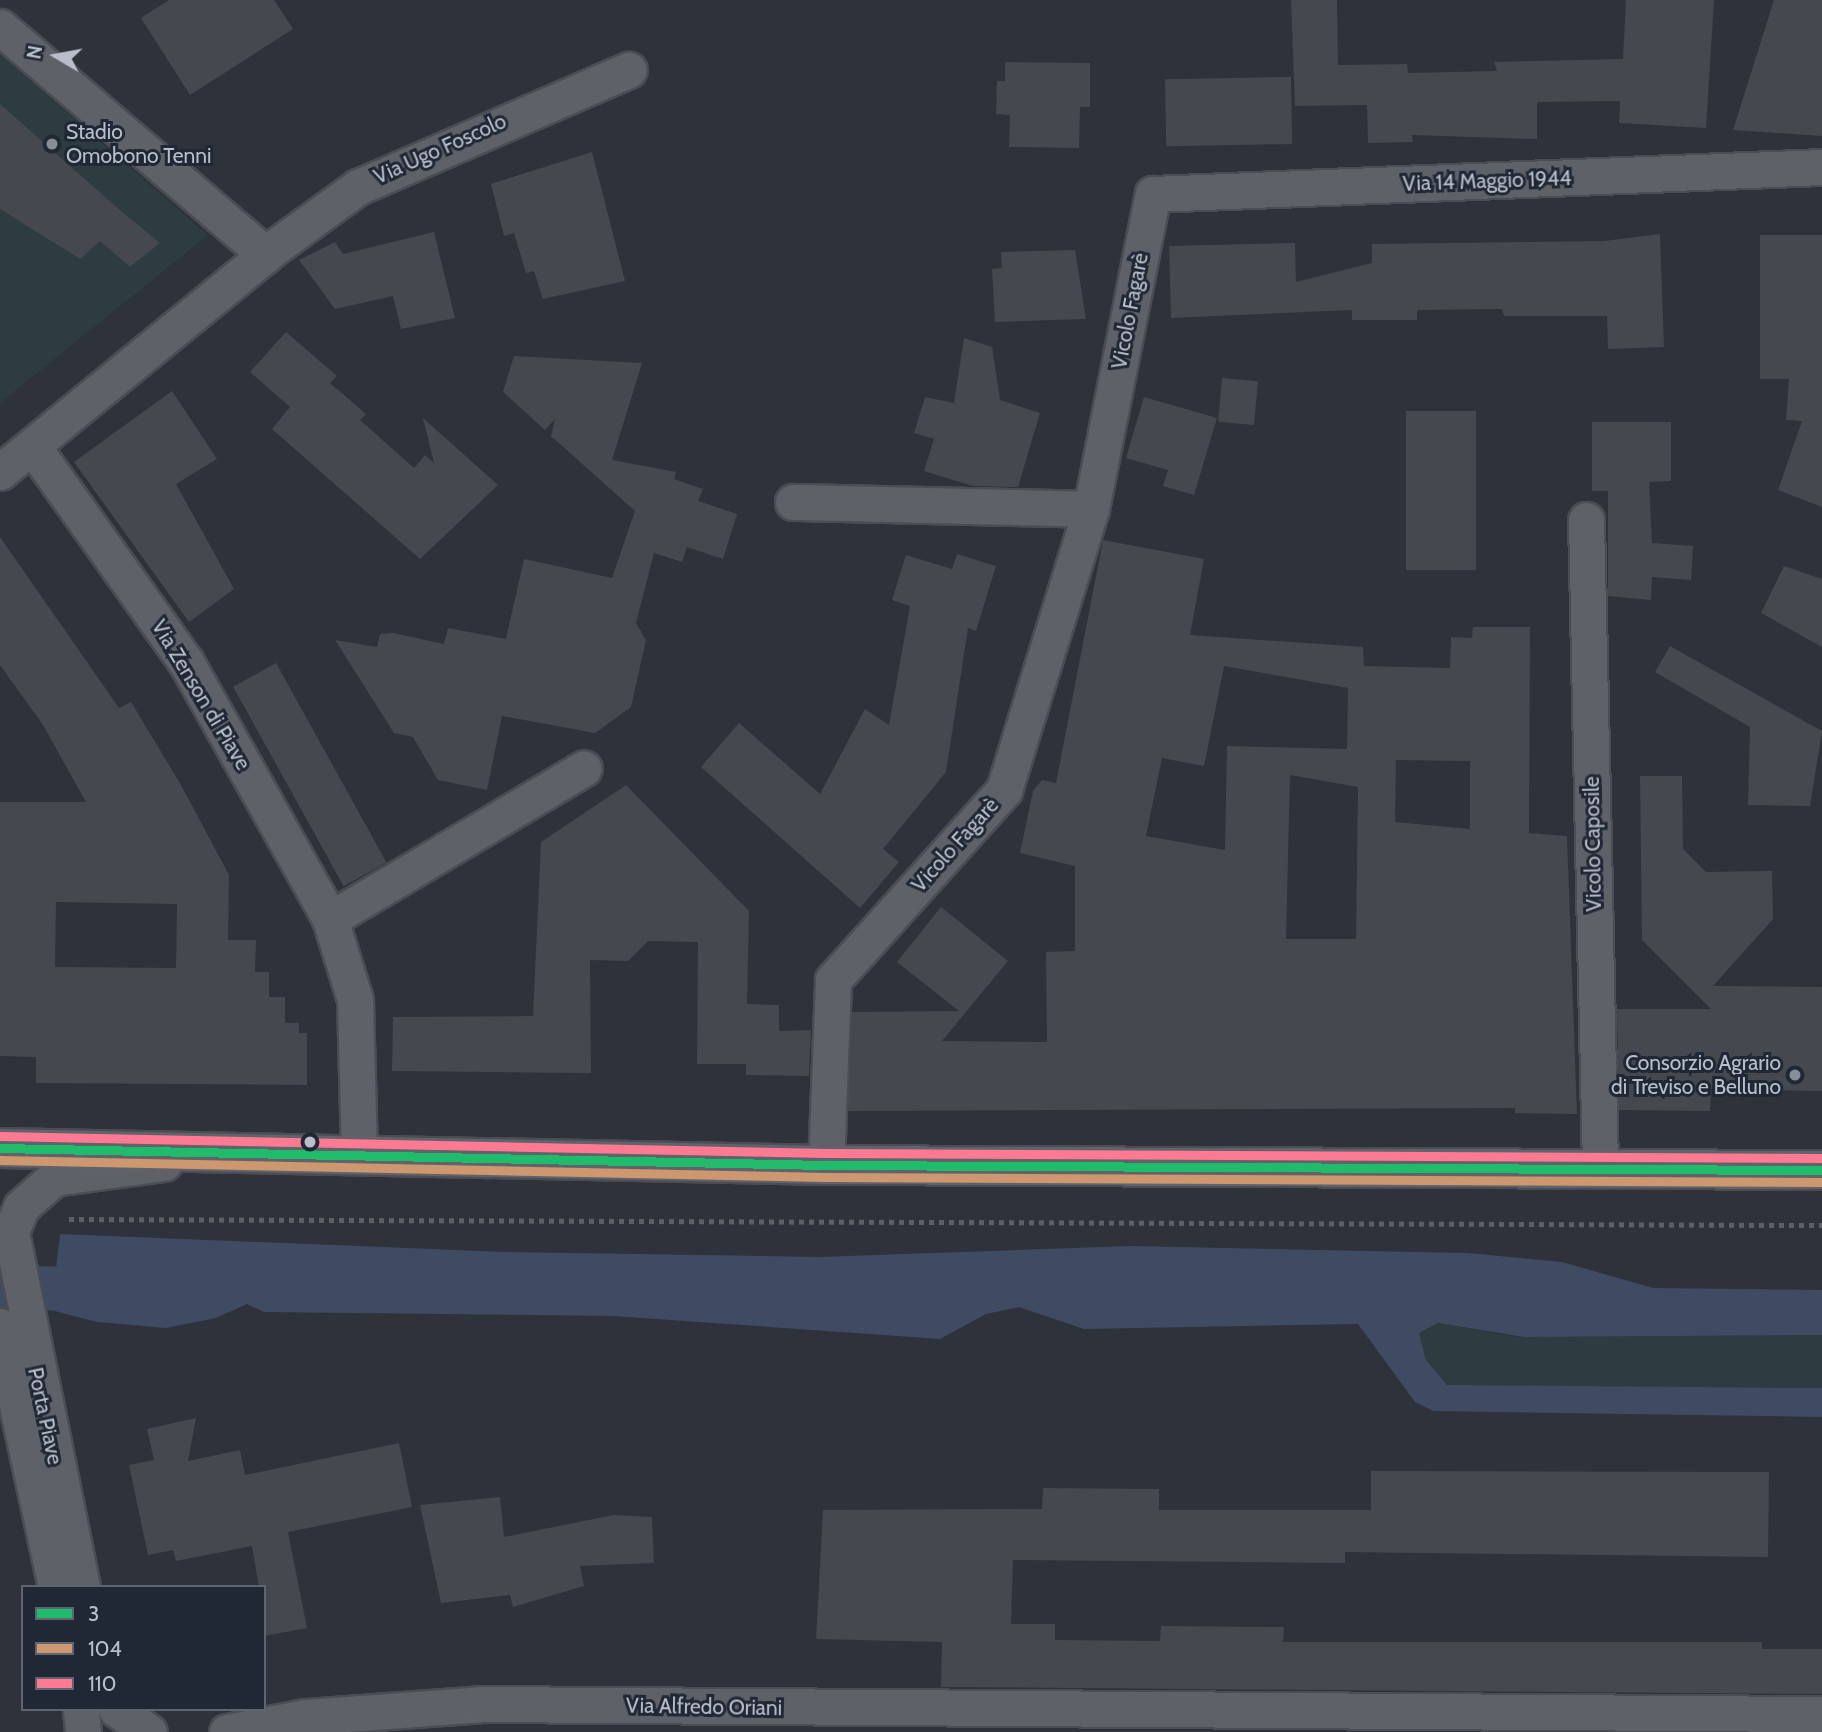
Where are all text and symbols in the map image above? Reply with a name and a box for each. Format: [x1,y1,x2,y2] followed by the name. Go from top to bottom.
[21,21,91,91] north arrow
[22,44,47,61] text: N
[370,109,510,189] street label: Via Ugo Foscolo
[66,119,211,169] place label: Stadio Omobono Tenni
[44,136,60,152] marker: Stadio Omobono Tenni
[1402,165,1572,197] street label: Via 14 Maggio 1944
[1106,251,1154,371] street label: Vicolo Fagarè
[146,615,256,775] street label: Via Zenson di Piave
[1579,776,1607,912] street label: Vicolo Caposile
[906,793,1004,897] street label: Vicolo Fagarè
[1611,1050,1781,1100] place label: Consorzio Agrario di Treviso e Belluno
[1787,1067,1803,1083] marker: Consorzio Agrario di Treviso e Belluno
[303,1135,317,1149] unlabelled marker
[22,1365,68,1467] street label: Porta Piave
[21,1585,266,1711] legend
[88,1601,99,1626] text: 3
[88,1636,122,1661] text: 104
[88,1671,116,1696] text: 110
[626,1693,782,1721] street label: Via Alfredo Oriani

